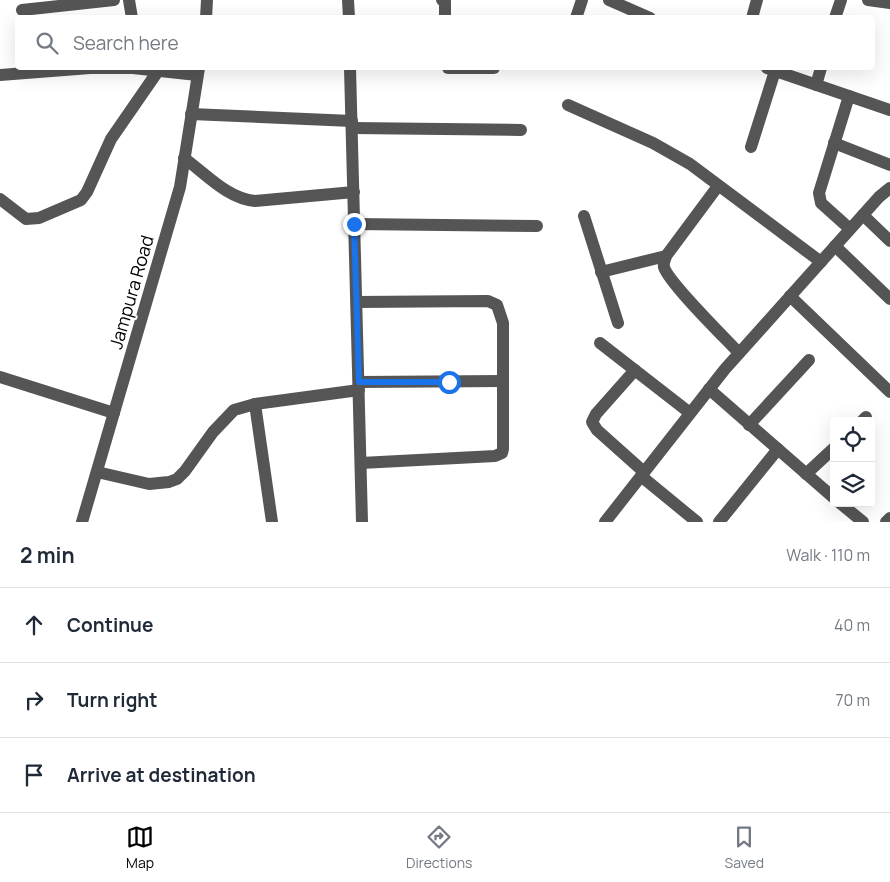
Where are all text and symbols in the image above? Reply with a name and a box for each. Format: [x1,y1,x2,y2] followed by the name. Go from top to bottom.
[15,15,875,70] search box
[33,29,61,57] icon: search
[73,30,179,56] text: Search here
[343,213,366,236] route end
[103,232,159,352] street label: Jampura Road
[438,371,461,394] route start
[830,417,875,507] map controls
[830,417,875,462] button: locate
[830,462,875,507] button: layers
[20,541,75,569] text: 2 min
[786,544,870,566] text: Walk · 110 m
[20,611,48,639] icon: ahead
[67,612,153,638] text: Continue
[834,614,870,636] text: 40 m
[20,686,48,714] icon: right
[67,687,157,713] text: Turn right
[835,689,870,711] text: 70 m
[20,761,48,789] icon: arrive
[67,762,256,788] text: Arrive at destination
[126,823,154,872] tab: Map
[406,823,472,872] tab: Directions
[725,823,764,872] tab: Saved

